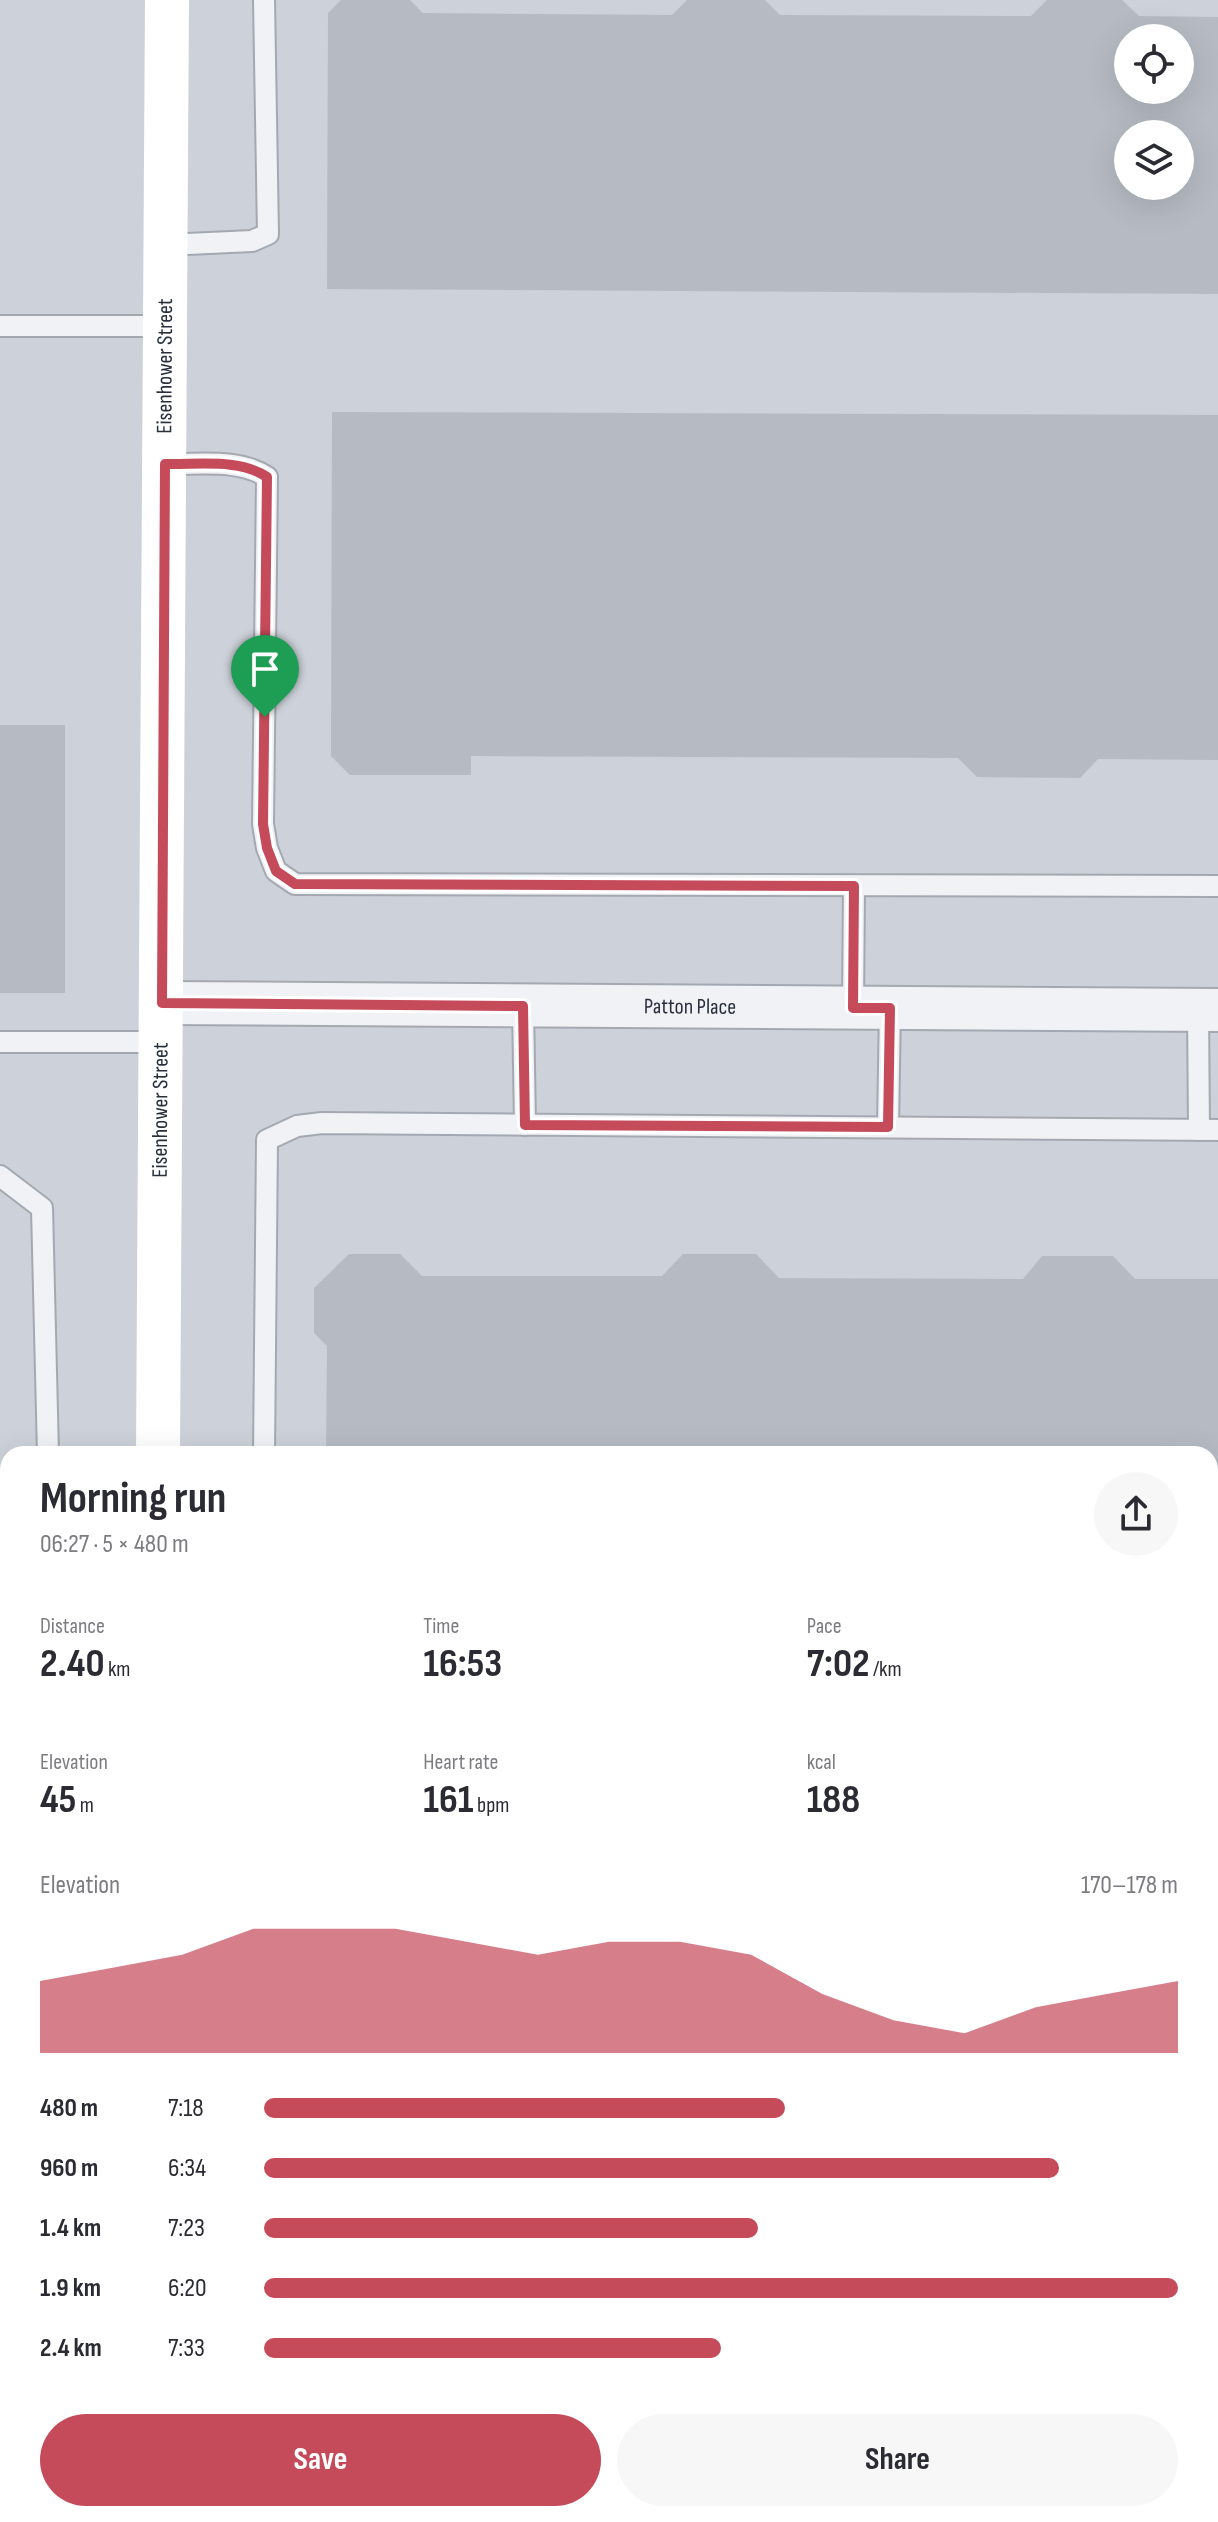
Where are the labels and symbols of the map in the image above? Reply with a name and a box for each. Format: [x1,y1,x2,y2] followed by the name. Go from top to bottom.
[151,298,179,434] street label: Eisenhower Street
[231,635,299,717] pin
[644,993,736,1020] street label: Patton Place
[146,1042,174,1178] street label: Eisenhower Street

